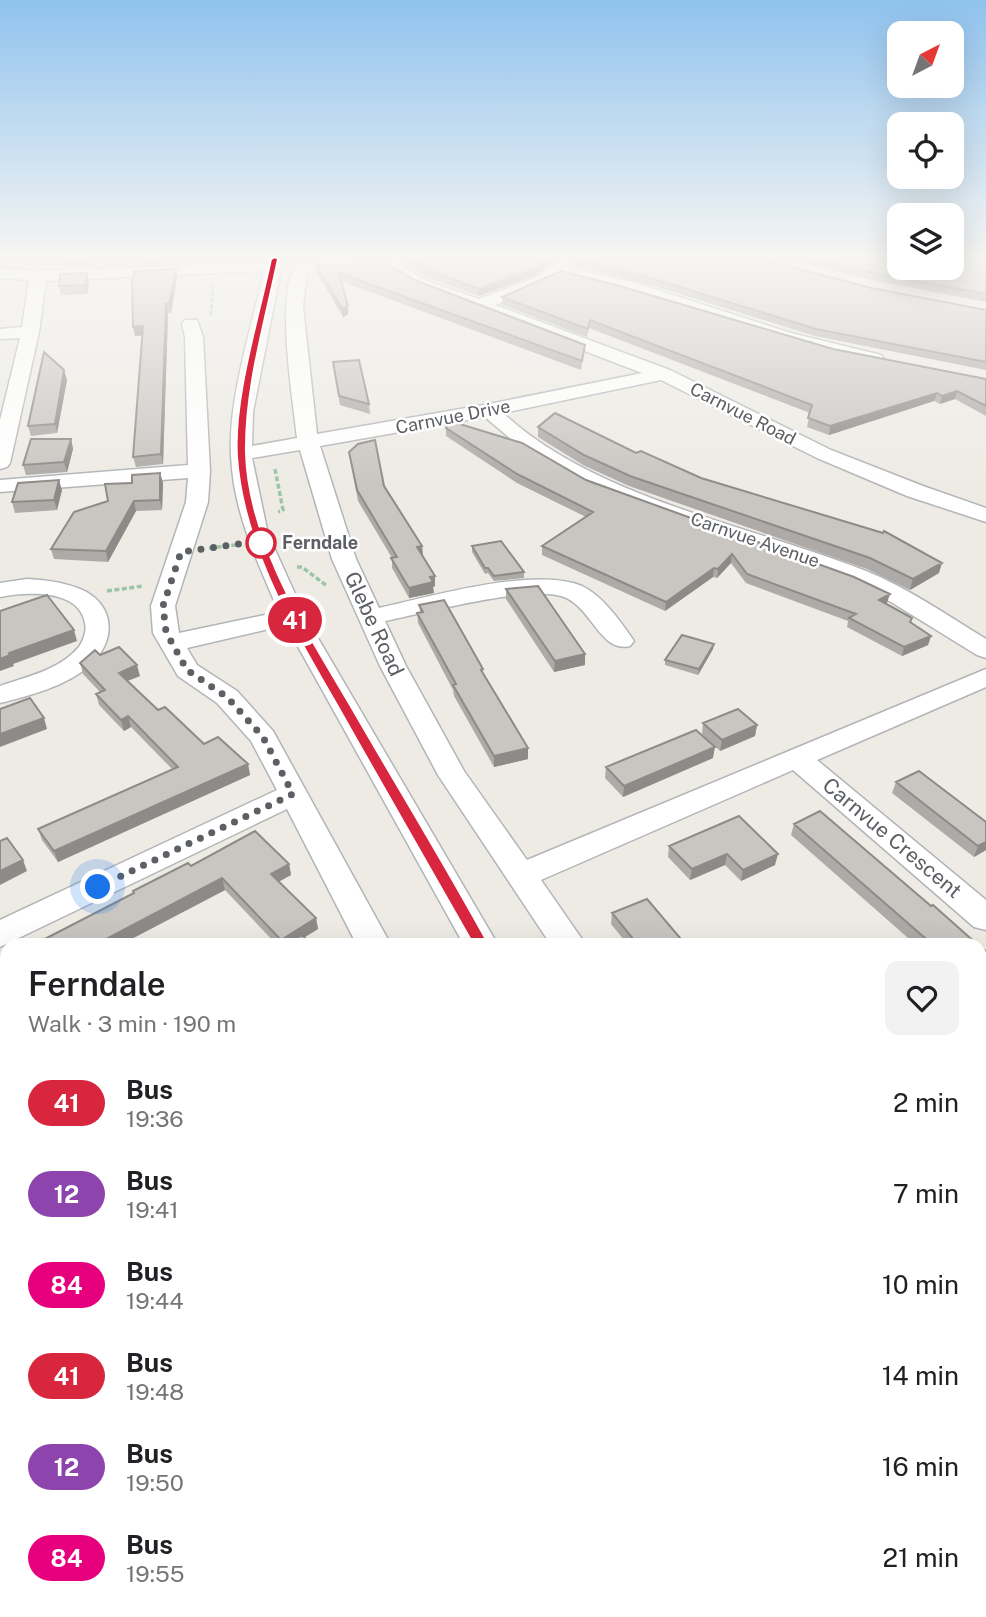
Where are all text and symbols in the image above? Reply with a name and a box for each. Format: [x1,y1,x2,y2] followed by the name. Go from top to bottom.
[887,21,964,98] north arrow
[887,21,964,280] map controls
[887,112,964,189] button: locate
[887,203,964,280] button: layers
[687,378,800,449] street label: Carnvue Road
[394,395,512,438] street label: Carnvue Drive
[688,508,822,571] street label: Carnvue Avenue
[246,528,276,558] marker: Ferndale
[282,532,358,553] place label: Ferndale
[339,568,410,680] street label: Glebe Road
[264,597,326,643] line badge: 41
[282,606,308,634] text: 41
[818,772,967,903] street label: Carnvue Crescent
[80,869,115,904] your location
[885,961,959,1035] button: heart
[28,965,166,1003] text: Ferndale
[28,1010,236,1037] text: Walk · 3 min · 190 m
[126,1074,173,1105] text: Bus
[893,1087,959,1118] text: 2 min
[53,1089,80,1117] text: 41
[126,1105,184,1132] text: 19:36
[126,1165,173,1196] text: Bus
[893,1178,959,1209] text: 7 min
[54,1180,79,1208] text: 12
[126,1196,179,1223] text: 19:41
[126,1256,173,1287] text: Bus
[882,1269,959,1300] text: 10 min
[51,1271,82,1299] text: 84
[126,1287,184,1314] text: 19:44
[126,1347,173,1378] text: Bus
[882,1360,959,1391] text: 14 min
[53,1362,80,1390] text: 41
[126,1378,184,1405] text: 19:48
[126,1438,173,1469] text: Bus
[882,1451,959,1482] text: 16 min
[54,1453,79,1481] text: 12
[126,1469,184,1496] text: 19:50
[126,1529,173,1560] text: Bus
[883,1542,959,1573] text: 21 min
[51,1544,82,1572] text: 84
[126,1560,184,1587] text: 19:55

